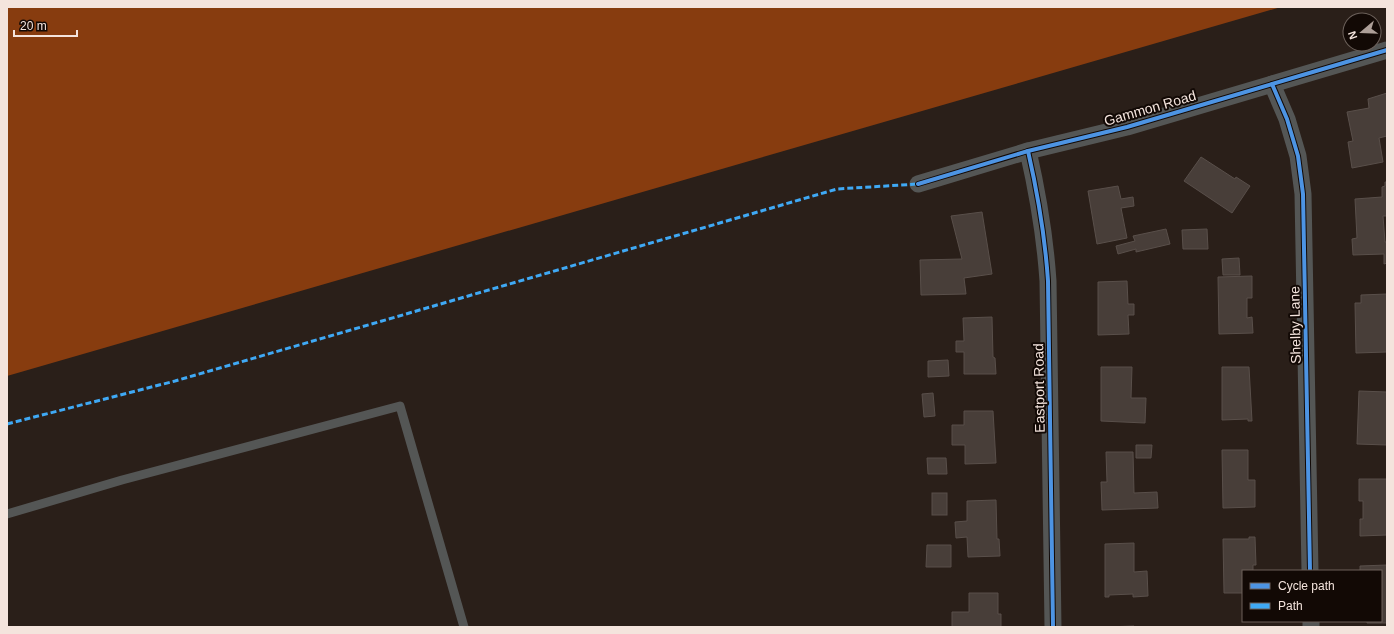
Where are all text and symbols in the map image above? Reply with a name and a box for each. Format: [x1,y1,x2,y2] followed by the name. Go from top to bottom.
[14,12,77,38] scale bar
[1342,12,1382,52] north arrow
[20,19,47,33] text: 20 m
[1346,29,1360,41] text: N
[1102,87,1198,129] street label: Gammon Road
[1286,286,1304,364] street label: Shelby Lane
[1030,343,1048,433] street label: Eastport Road
[1242,570,1382,622] legend
[1278,579,1335,593] text: Cycle path
[1278,599,1303,613] text: Path

